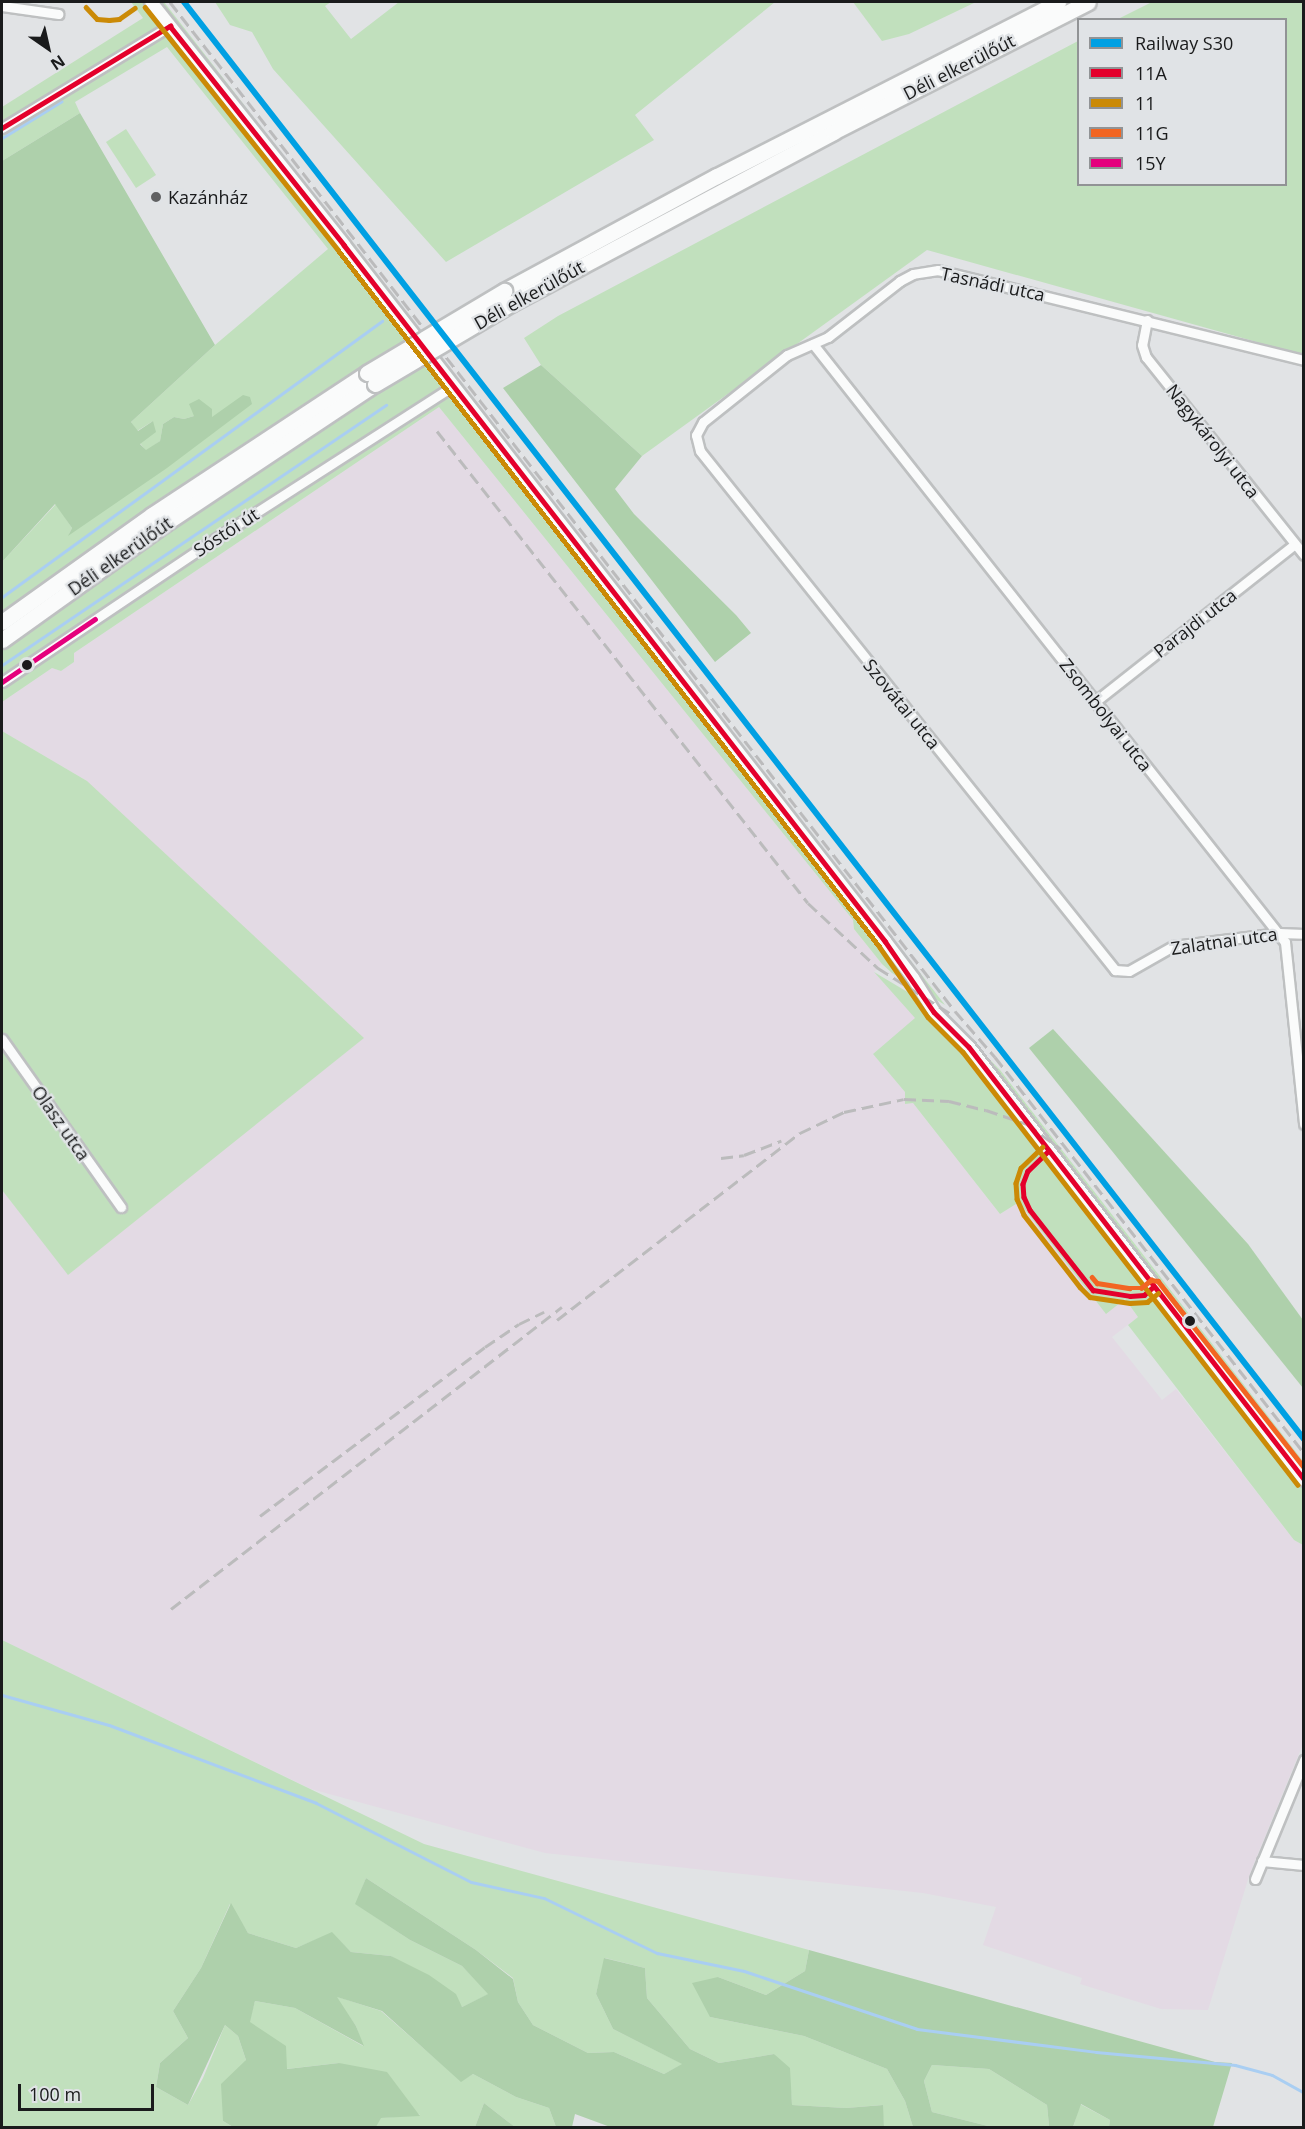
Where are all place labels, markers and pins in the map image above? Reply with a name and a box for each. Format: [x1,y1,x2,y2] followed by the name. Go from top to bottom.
[168,186,248,208] place label: Kazánház
[149,190,163,204] marker: Kazánház
[21,659,33,671] unlabelled marker
[1184,1315,1196,1327] unlabelled marker

